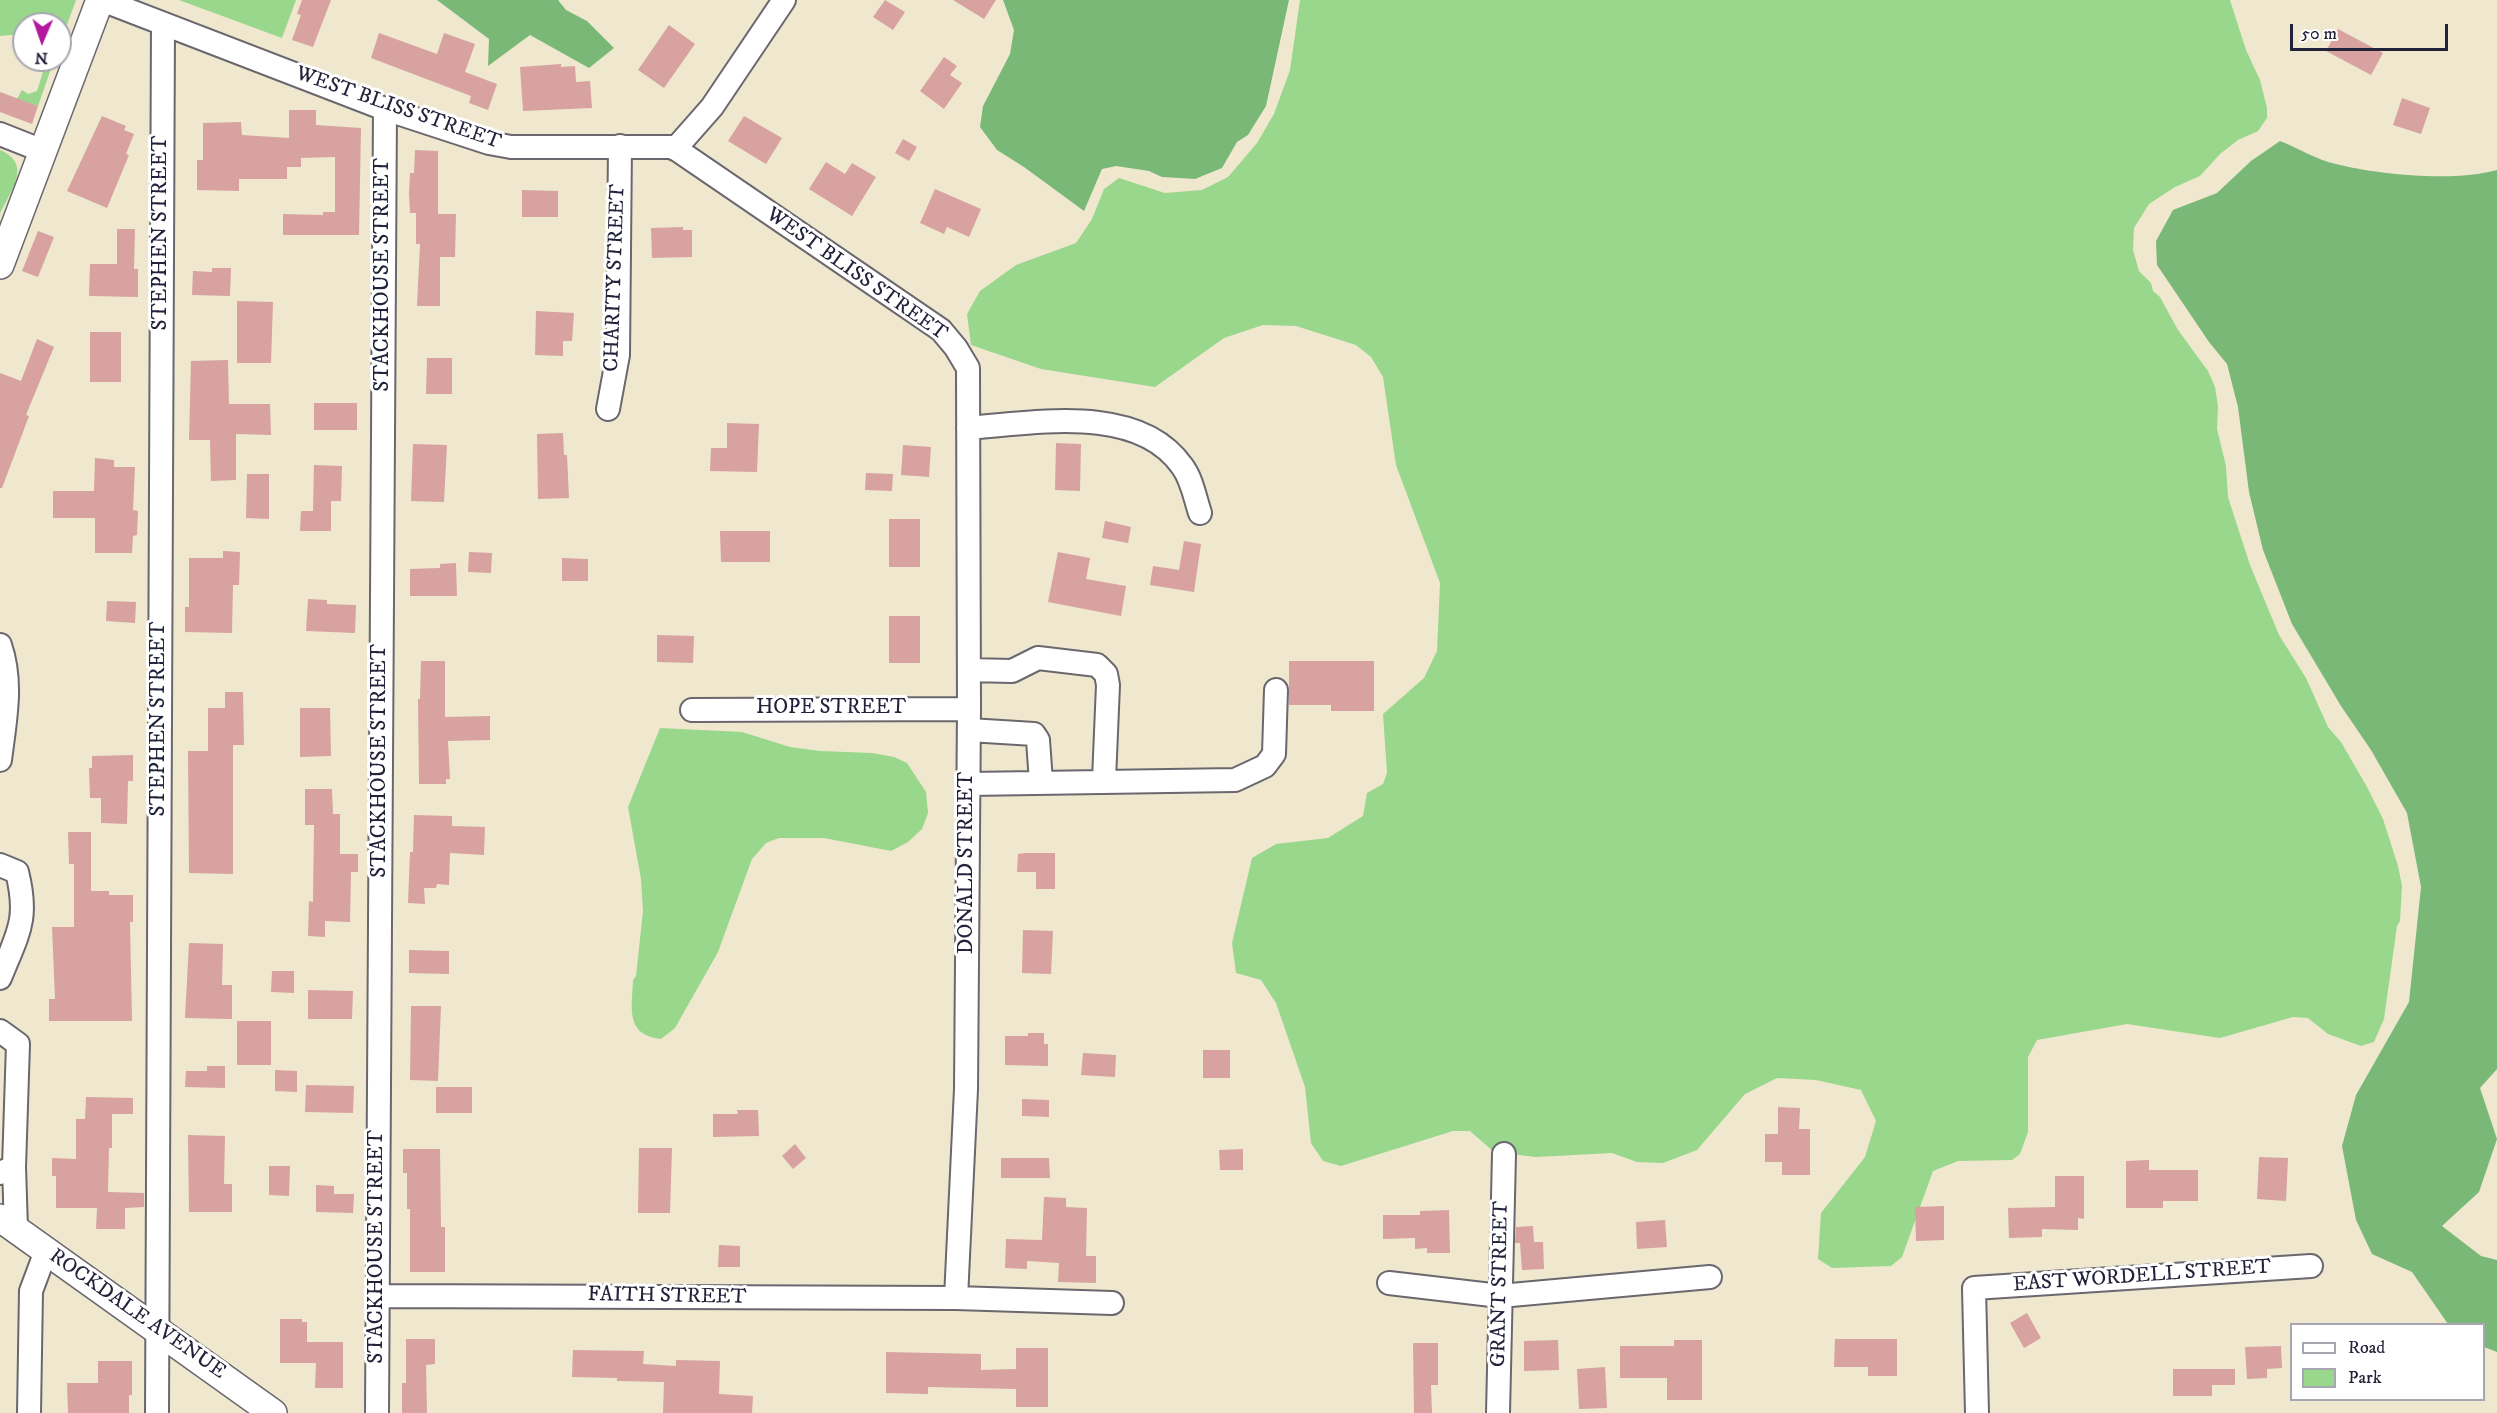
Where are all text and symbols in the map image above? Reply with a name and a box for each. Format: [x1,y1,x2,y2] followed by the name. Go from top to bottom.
[12,12,72,72] north arrow
[2293,12,2450,50] scale bar
[2301,23,2337,45] text: 50 m
[35,48,48,68] text: N
[292,62,504,156] street label: WEST BLISS STREET
[149,136,175,330] street label: STEPHEN STREET
[371,158,397,392] street label: STACKHOUSE STREET
[600,184,632,372] street label: CHARITY STREET
[760,203,952,347] street label: WEST BLISS STREET
[147,622,173,816] street label: STEPHEN STREET
[368,644,394,878] street label: STACKHOUSE STREET
[756,696,906,722] street label: HOPE STREET
[955,772,981,954] street label: DONALD STREET
[365,1130,391,1364] street label: STACKHOUSE STREET
[1487,1201,1515,1367] street label: GRANT STREET
[44,1244,230,1386] street label: ROCKDALE AVENUE
[2012,1255,2272,1299] street label: EAST WORDELL STREET
[587,1283,747,1311] street label: FAITH STREET
[2290,1323,2485,1401] legend
[2348,1337,2385,1359] text: Road
[2348,1367,2382,1389] text: Park

